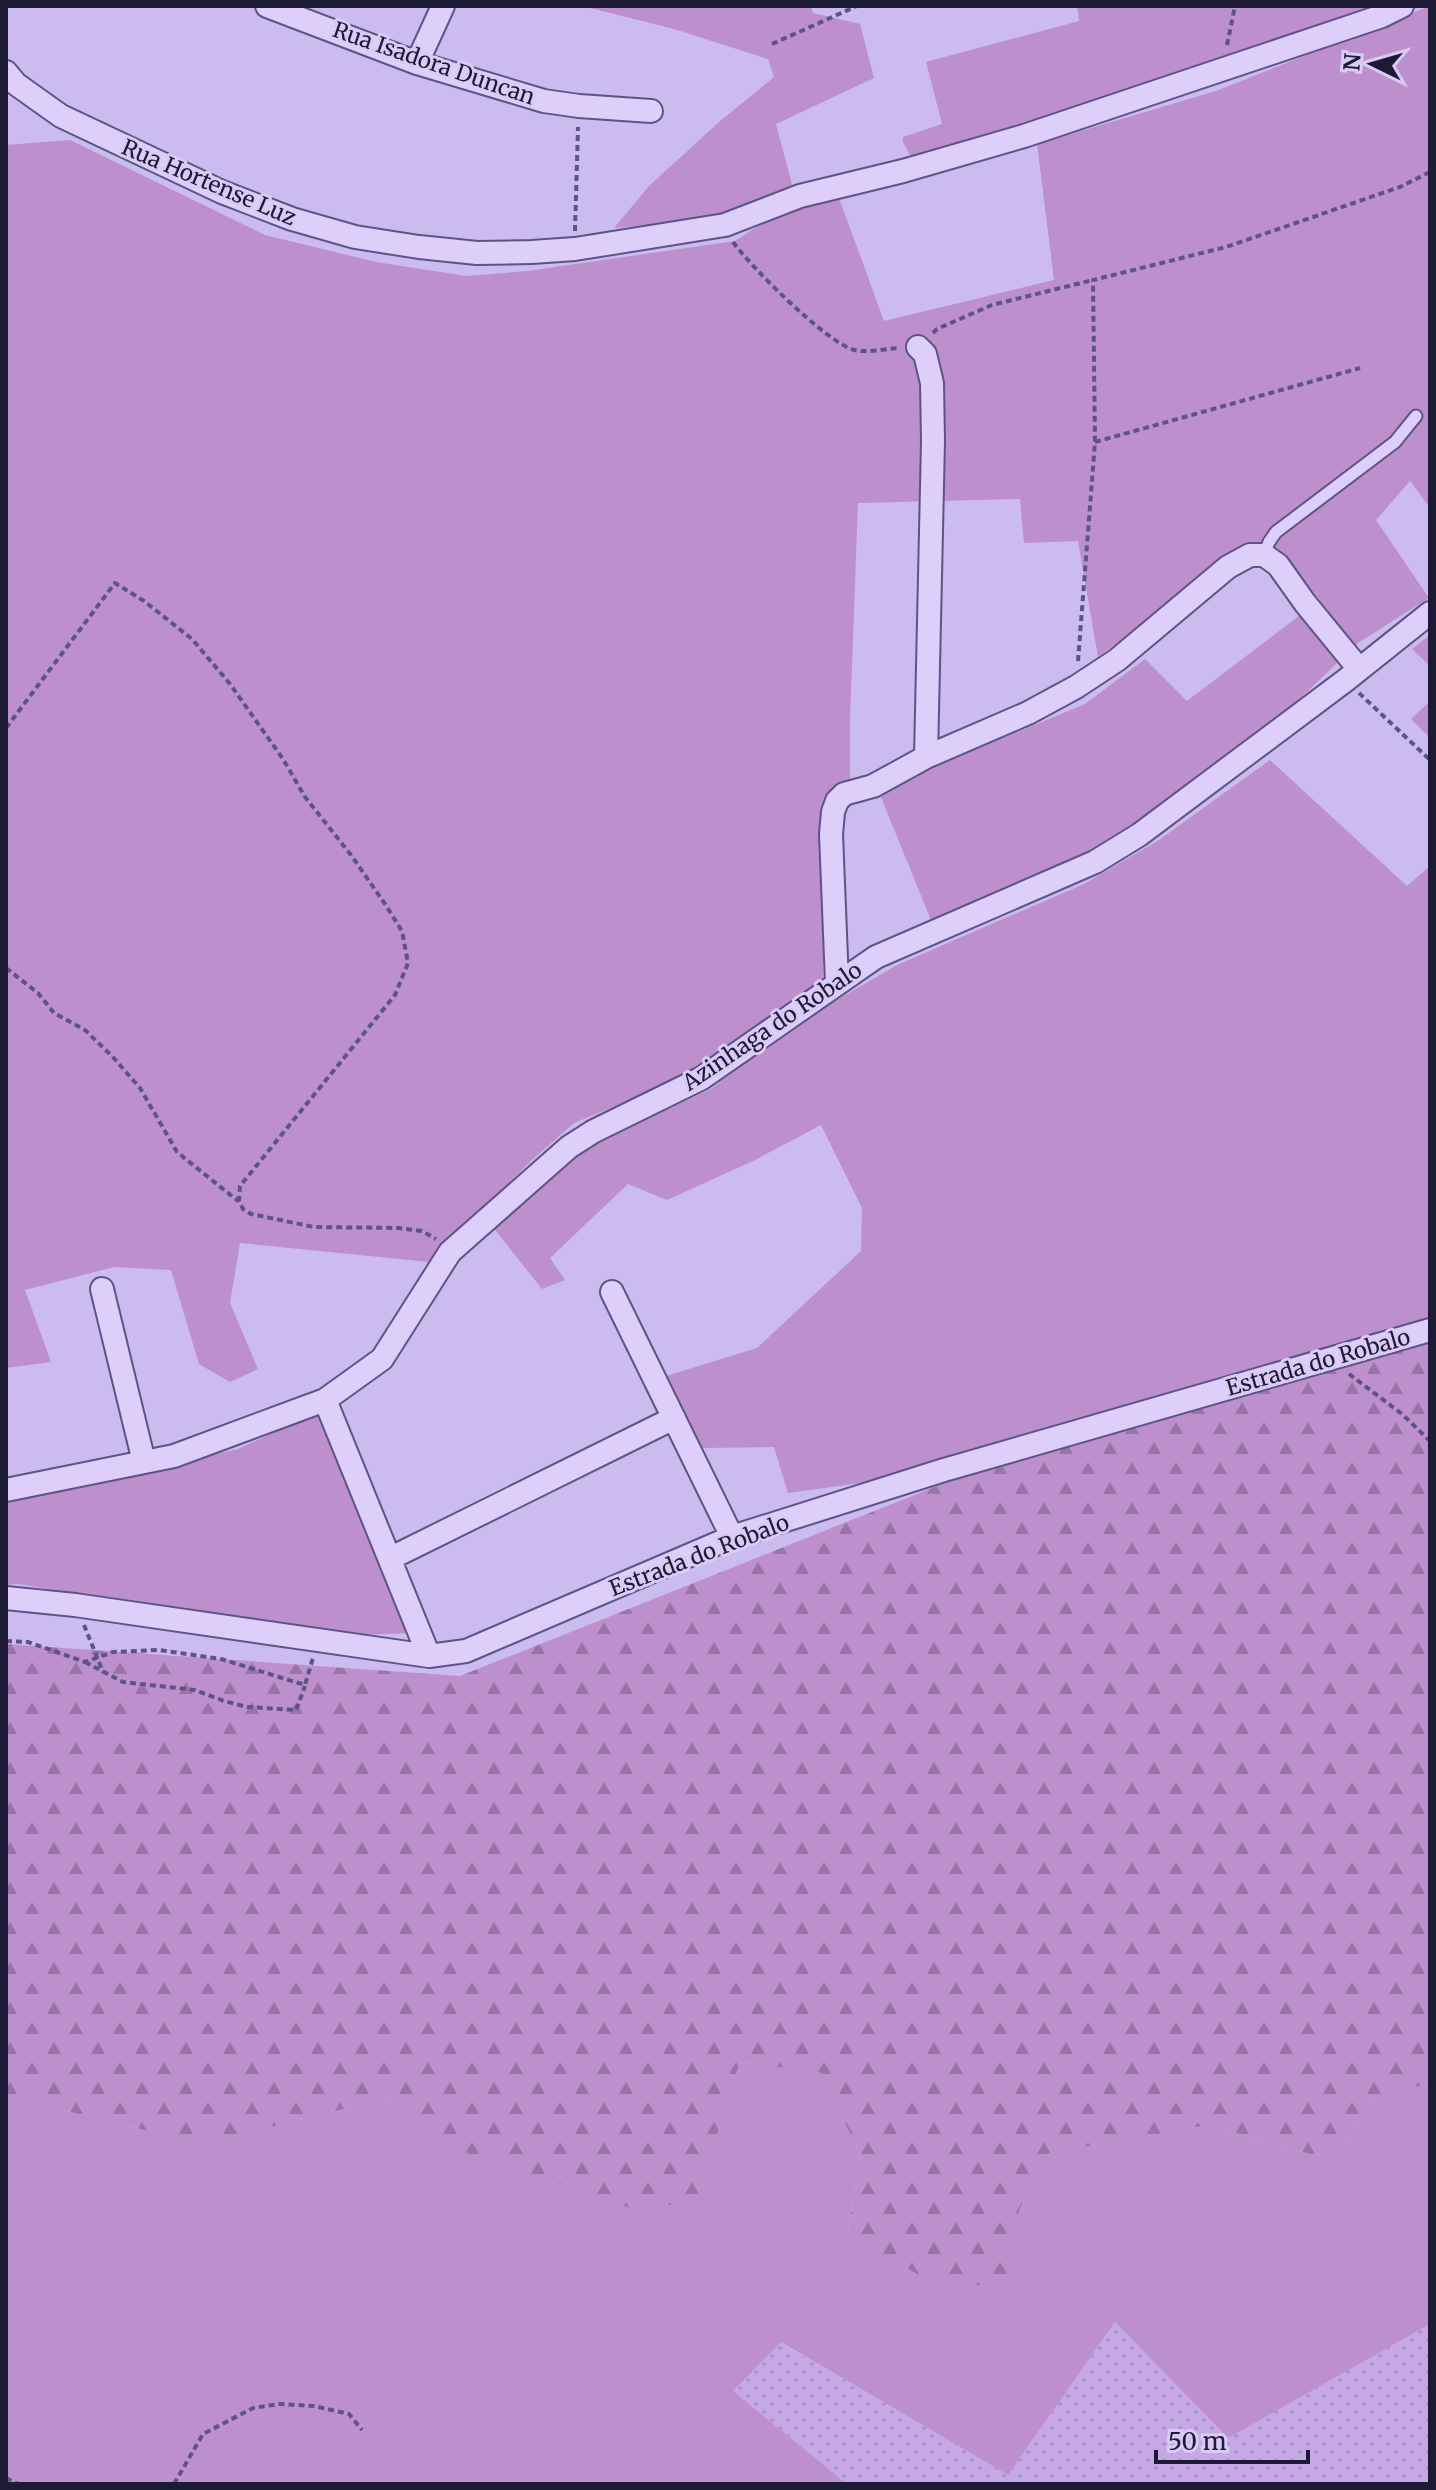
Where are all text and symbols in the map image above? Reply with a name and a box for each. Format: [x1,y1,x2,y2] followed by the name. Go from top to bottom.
[329,15,539,111] street label: Rua Isadora Duncan
[1332,24,1412,104] north arrow
[1337,52,1367,72] text: N
[118,133,300,231] street label: Rua Hortense Luz
[676,956,867,1097] street label: Azinhaga do Robalo
[1223,1322,1413,1402] street label: Estrada do Robalo
[605,1508,793,1602] street label: Estrada do Robalo
[1156,2414,1308,2464] scale bar
[1168,2426,1227,2457] text: 50 m

